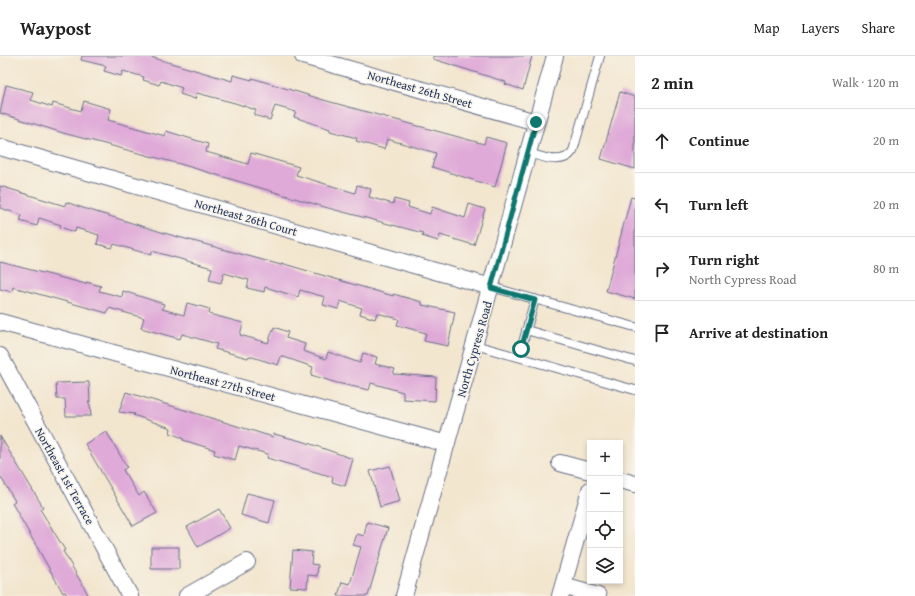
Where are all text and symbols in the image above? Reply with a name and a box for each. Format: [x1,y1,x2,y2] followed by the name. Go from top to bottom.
[20,14,91,42] text: Waypost
[754,18,780,38] text: Map
[802,18,840,38] text: Layers
[862,18,895,38] text: Share
[366,66,475,112] street label: Northeast 26th Street
[651,70,693,95] text: 2 min
[832,73,899,92] text: Walk · 120 m
[527,113,545,131] route end
[651,130,673,152] icon: ahead
[689,130,750,151] text: Continue
[873,131,899,150] text: 20 m
[193,194,300,240] street label: Northeast 26th Court
[651,194,673,216] icon: left
[689,194,748,215] text: Turn left
[873,195,899,214] text: 20 m
[689,249,760,270] text: Turn right
[651,258,673,280] icon: right
[873,259,899,278] text: 80 m
[689,270,796,289] text: North Cypress Road
[452,298,496,399] street label: North Cypress Road
[651,322,673,344] icon: arrive
[689,322,828,343] text: Arrive at destination
[512,340,530,358] route start
[168,361,278,405] street label: Northeast 27th Street
[31,424,99,528] street label: Northeast 1st Terrace
[587,440,623,584] map controls
[587,440,623,476] button: +
[587,476,623,512] button: −
[587,512,623,548] button: locate
[587,548,623,584] button: layers

